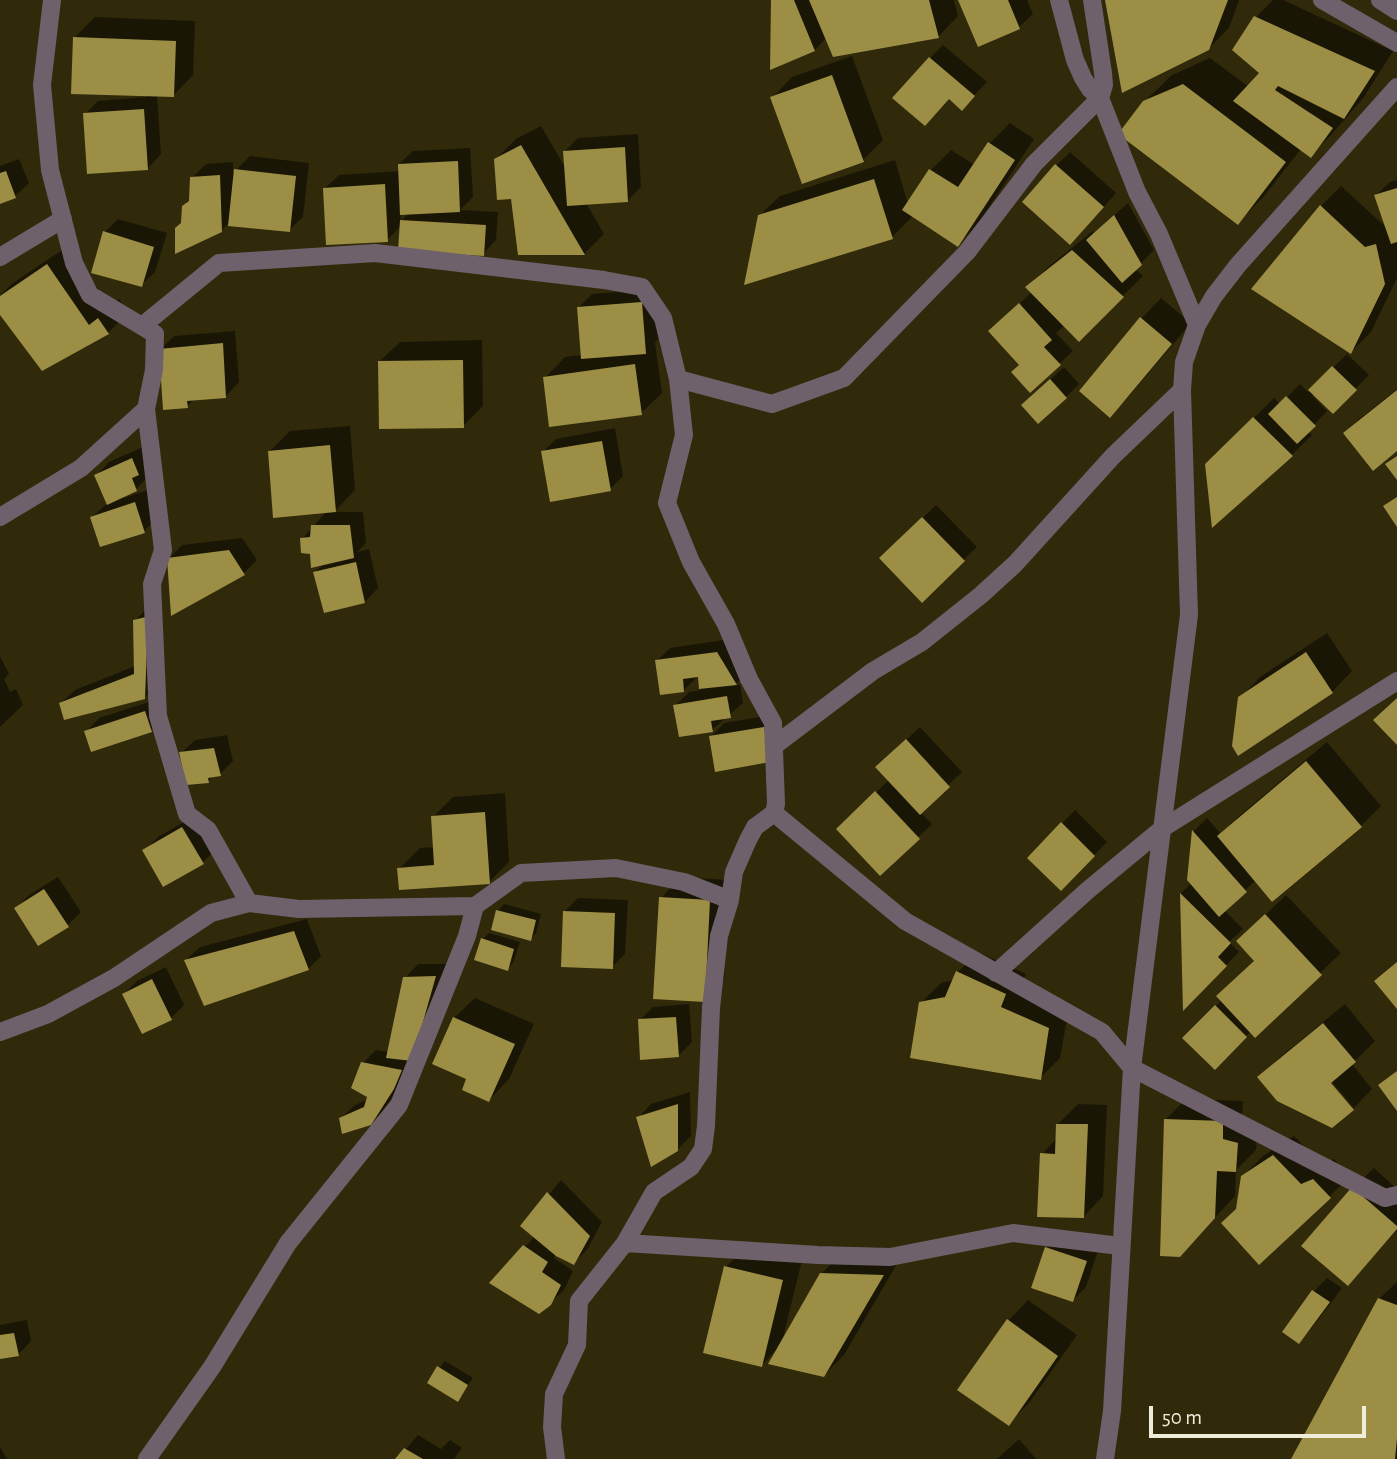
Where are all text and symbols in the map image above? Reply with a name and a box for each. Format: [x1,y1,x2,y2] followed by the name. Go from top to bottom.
[1152,1392,1369,1436] scale bar
[1162,1407,1202,1428] text: 50 m

